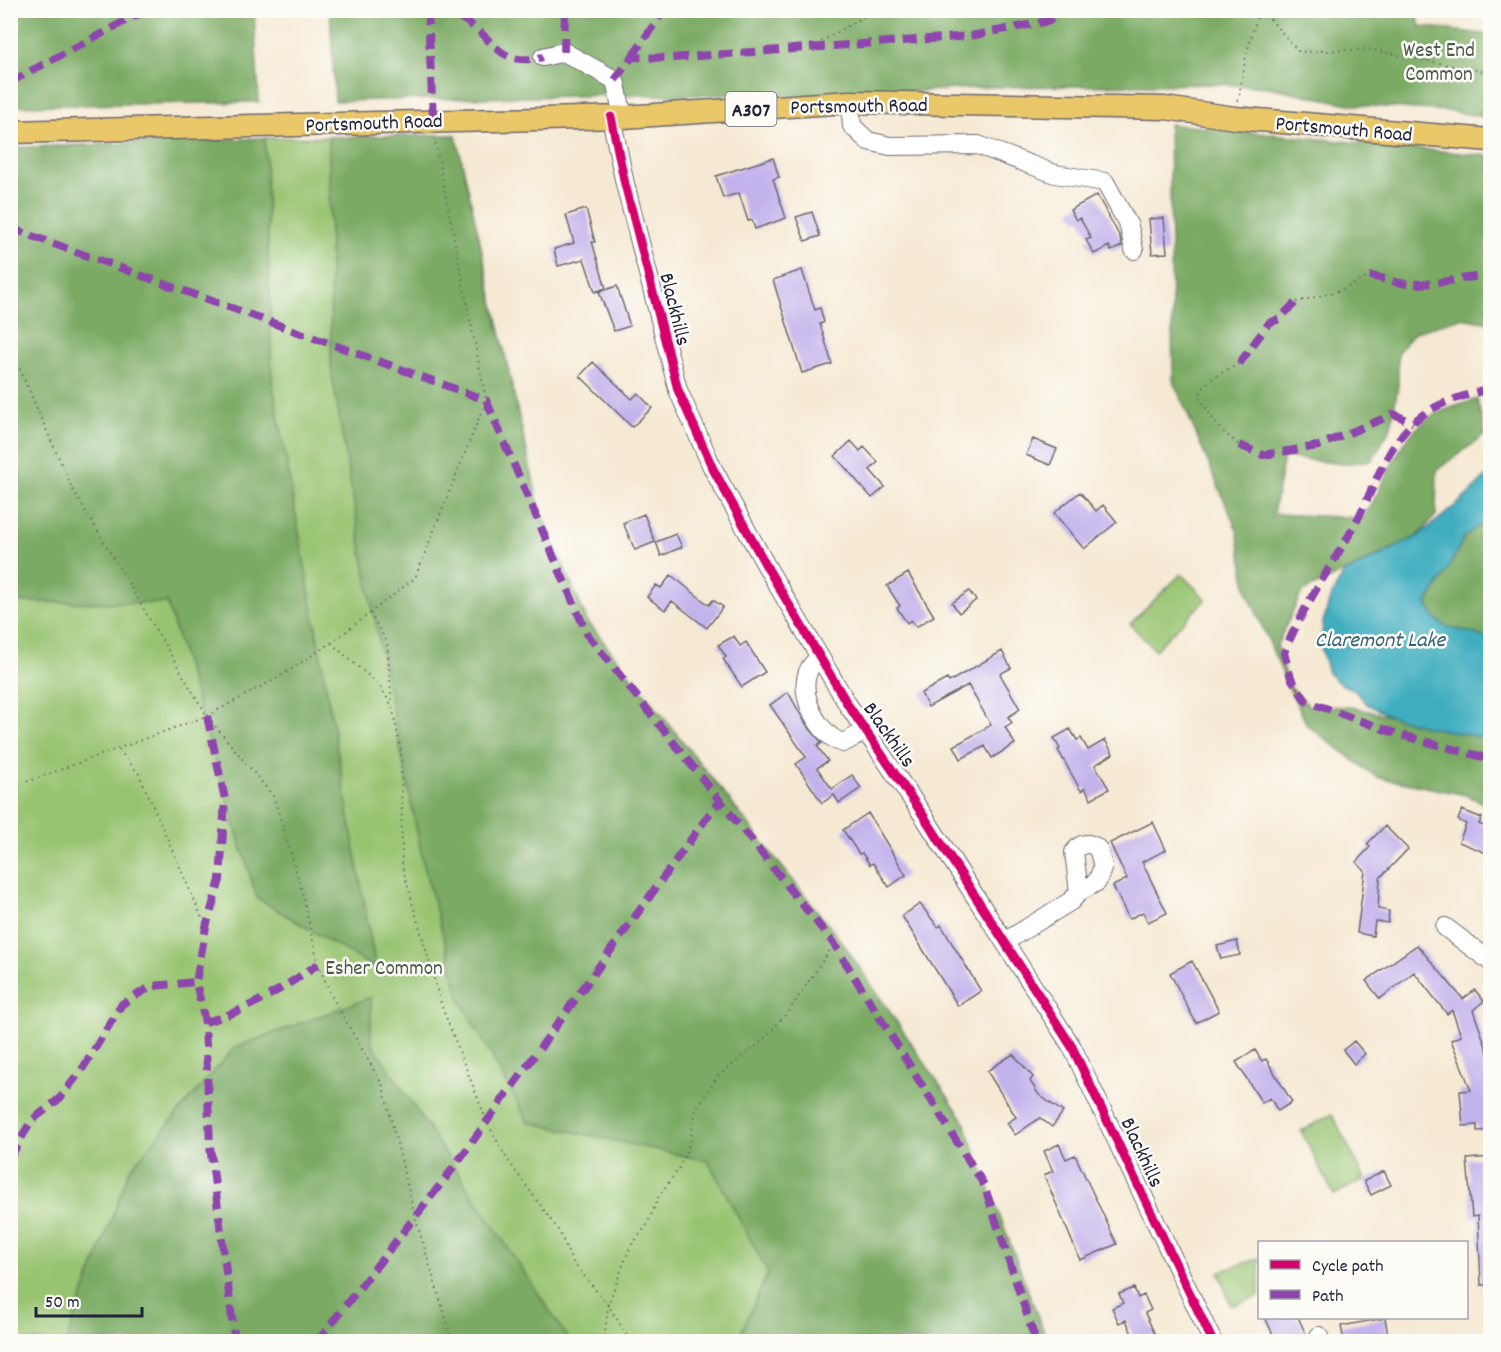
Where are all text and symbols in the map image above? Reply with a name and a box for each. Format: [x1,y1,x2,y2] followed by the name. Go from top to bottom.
[1403,37,1475,91] park label: West End Common
[726,92,777,126] road number: A307
[790,92,928,124] street label: Portsmouth Road
[305,108,443,142] street label: Portsmouth Road
[1274,110,1414,152] street label: Portsmouth Road
[650,270,697,349] street label: Blackhills
[1315,626,1447,657] water label: Claremont Lake
[854,697,921,775] street label: Blackhills
[325,955,443,985] park label: Esher Common
[1111,1113,1170,1193] street label: Blackhills
[1258,1241,1468,1319] legend
[1312,1255,1383,1280] text: Cycle path
[36,1280,142,1318] scale bar
[1312,1285,1344,1310] text: Path
[45,1291,80,1316] text: 50 m

